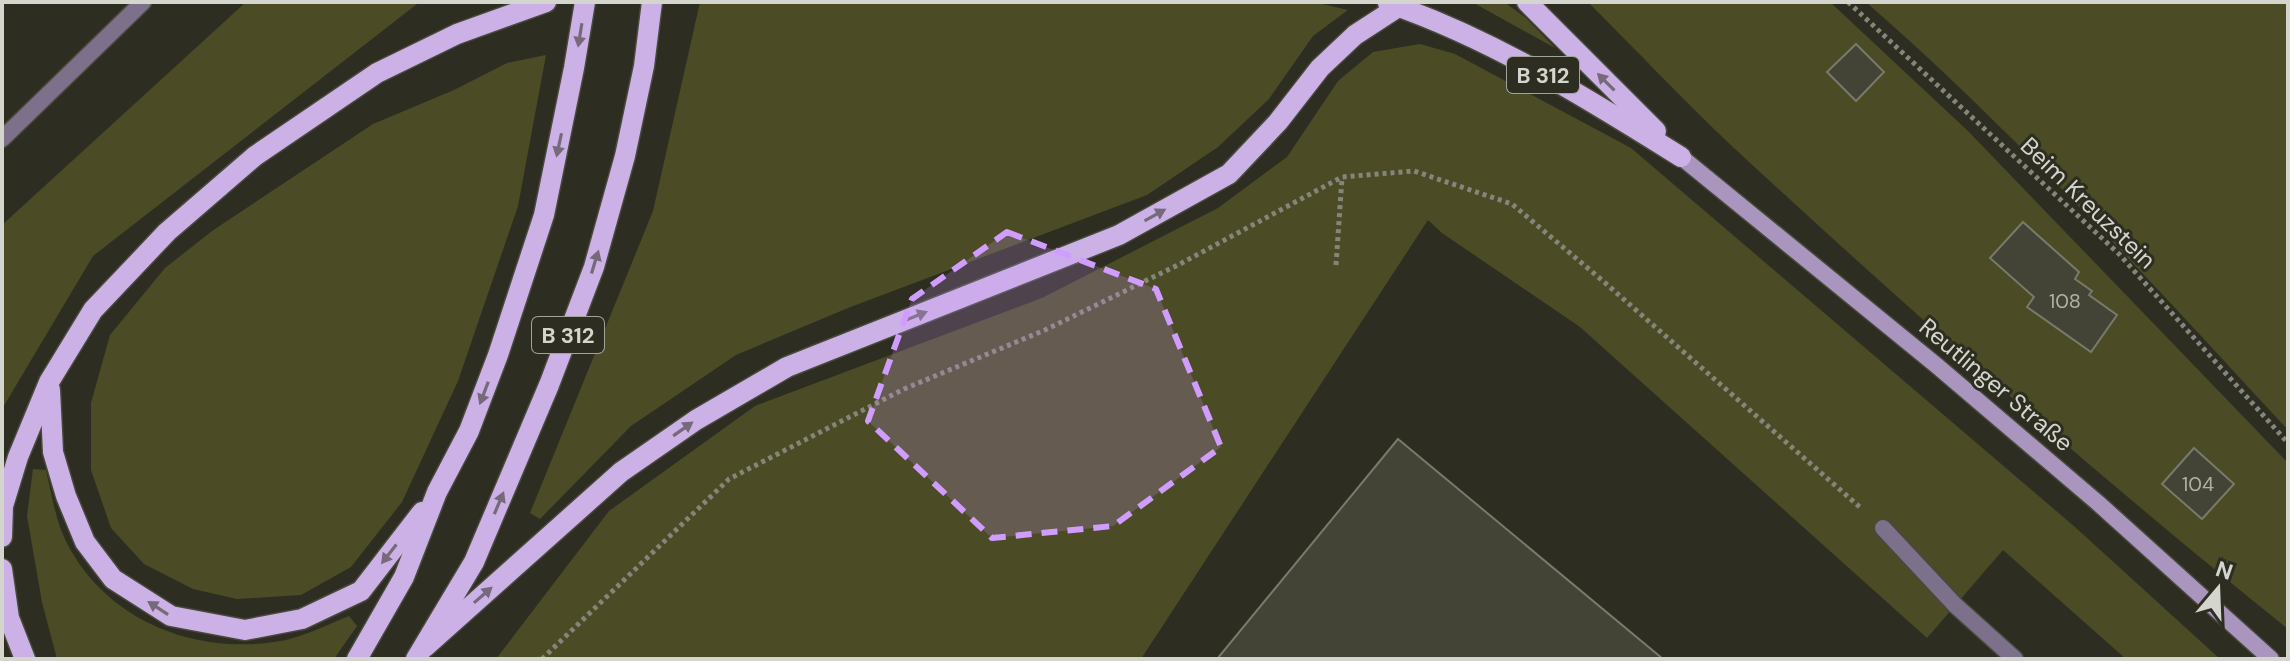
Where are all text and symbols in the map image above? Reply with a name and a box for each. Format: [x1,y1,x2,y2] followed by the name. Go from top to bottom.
[573,23,585,48] one-way arrow
[1507,57,1579,93] road number: B 312
[1598,73,1616,92] one-way arrow
[2014,130,2162,275] street label: Beim Kreuzstein
[552,132,565,157] one-way arrow
[1144,208,1166,222] one-way arrow
[590,249,602,273] one-way arrow
[2049,288,2081,314] house number: 108
[904,309,928,322] one-way arrow
[1913,311,2080,458] street label: Reutlinger Straße
[532,317,604,353] road number: B 312
[477,381,490,405] one-way arrow
[672,422,693,437] one-way arrow
[2182,471,2214,497] house number: 104
[492,491,505,515] one-way arrow
[382,544,398,564] one-way arrow
[2178,549,2258,629] north arrow
[2212,554,2237,587] text: N
[473,587,493,604] one-way arrow
[148,601,169,616] one-way arrow

